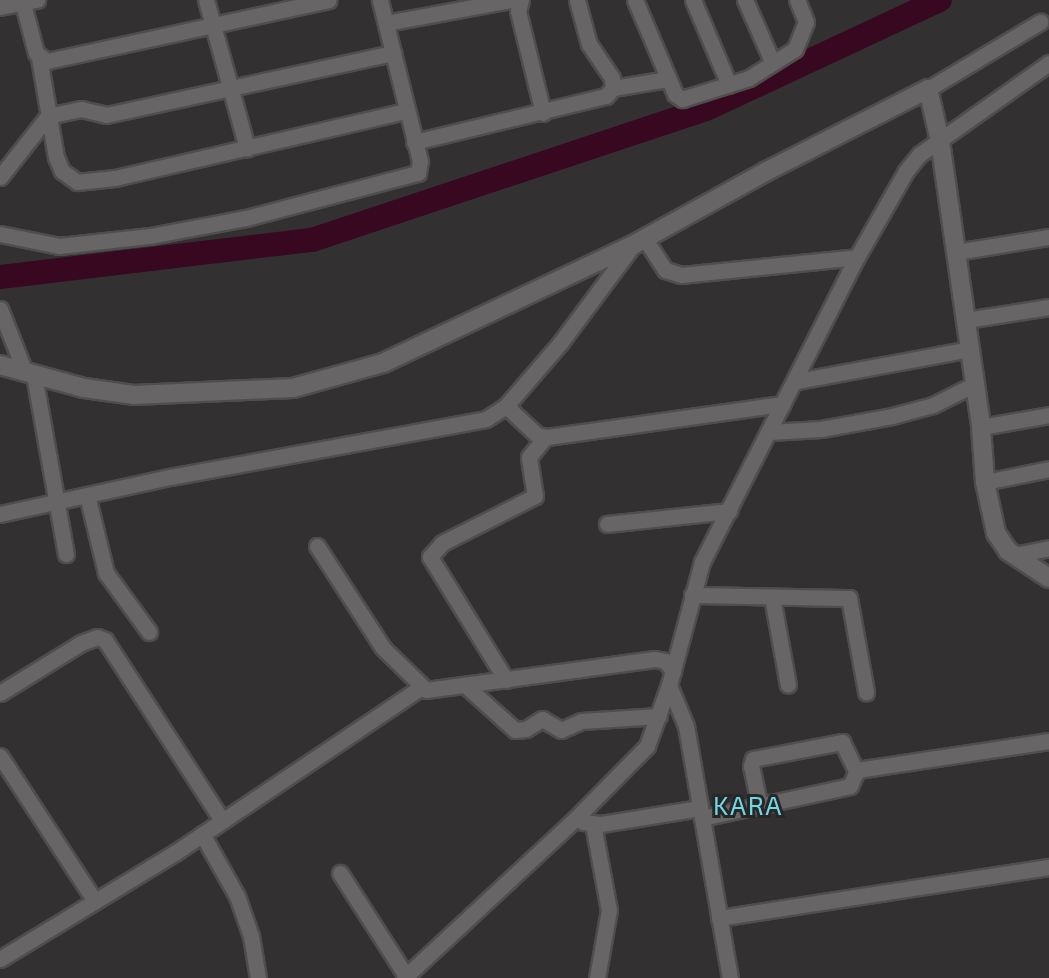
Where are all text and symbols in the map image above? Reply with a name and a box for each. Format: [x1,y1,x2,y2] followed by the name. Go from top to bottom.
[713,789,783,821] district label: KARA

